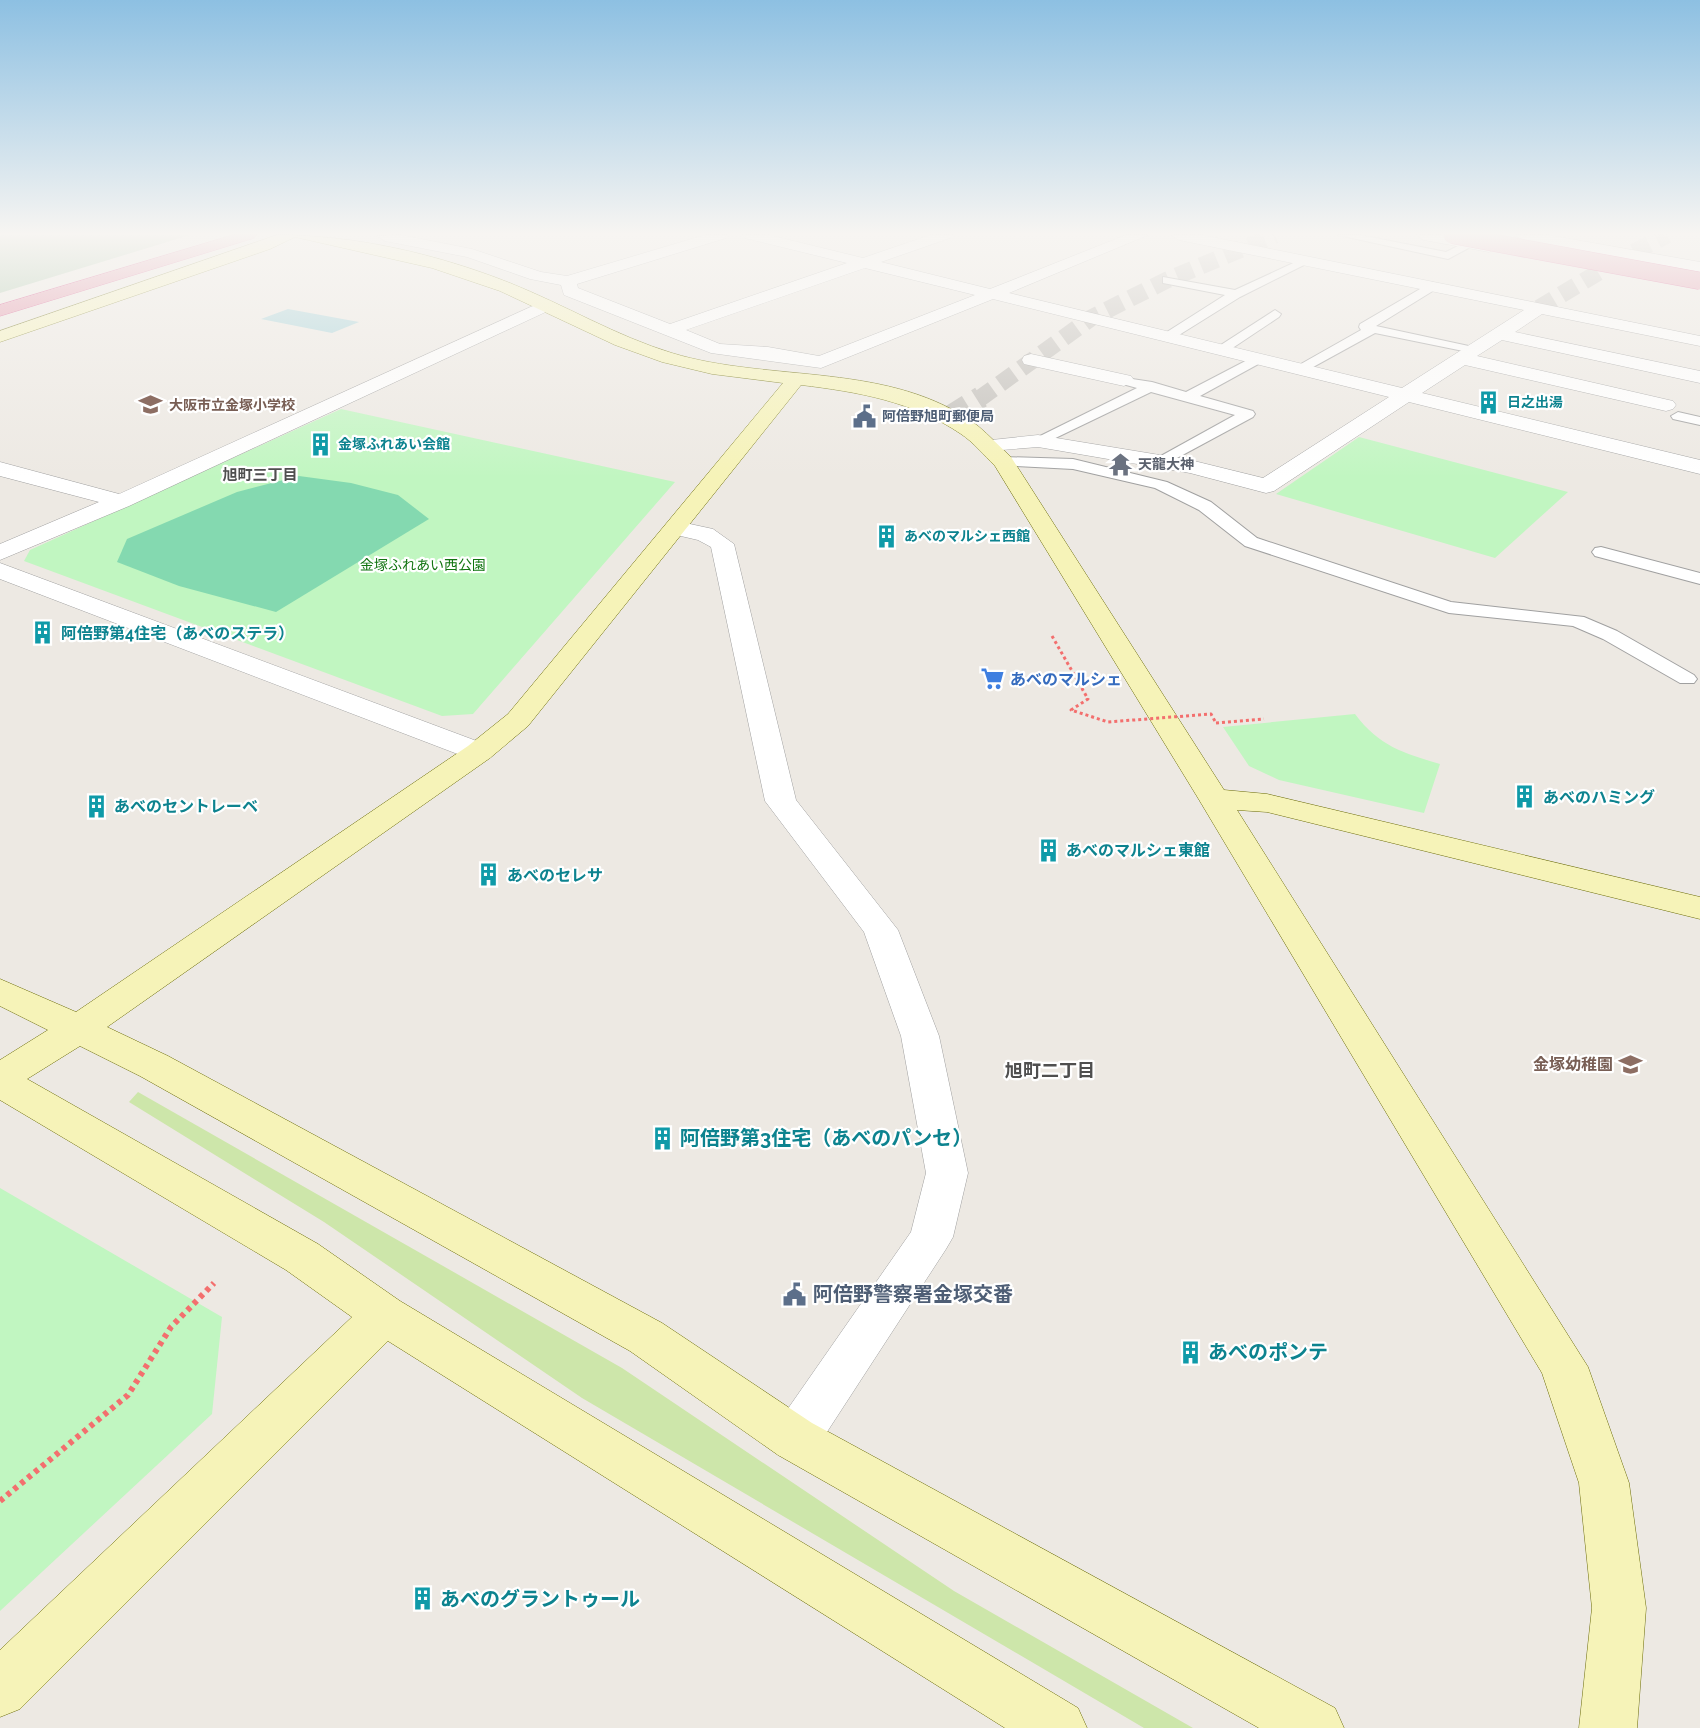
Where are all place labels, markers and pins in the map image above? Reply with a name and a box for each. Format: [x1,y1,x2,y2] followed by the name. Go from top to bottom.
[1476,389,1502,415] building icon: 日之出湯
[138,392,164,418] school or university icon: 大阪市立金塚小学校
[1507,394,1563,410] place label: 日之出湯
[169,397,295,413] place label: 大阪市立金塚小学校
[851,403,877,429] public building icon: 阿倍野旭町郵便局
[882,408,994,424] place label: 阿倍野旭町郵便局
[307,431,333,457] building icon: 金塚ふれあい会館
[338,436,450,452] place label: 金塚ふれあい会館
[1107,451,1133,477] temple icon: 天龍大神
[1138,456,1194,472] place label: 天龍大神
[873,523,899,549] building icon: あべのマルシェ西館
[904,528,1030,544] place label: あべのマルシェ西館
[30,620,56,646] building icon: 阿倍野第4住宅（あべのステラ）
[61,624,294,643] place label: 阿倍野第4住宅（あべのステラ）
[979,666,1005,692] supermarket icon: あべのマルシェ
[1010,670,1122,689] place label: あべのマルシェ
[1512,784,1538,810] building icon: あべのハミング
[1543,788,1655,807] place label: あべのハミング
[83,793,109,819] building icon: あべのセントレーベ
[114,797,258,816] place label: あべのセントレーベ
[1035,837,1061,863] building icon: あべのマルシェ東館
[1066,841,1210,860] place label: あべのマルシェ東館
[476,862,502,888] building icon: あべのセレサ
[507,866,603,885] place label: あべのセレサ
[1618,1051,1644,1077] school or university icon: 金塚幼稚園
[1533,1055,1613,1074] place label: 金塚幼稚園
[649,1125,675,1151] building icon: 阿倍野第3住宅（あべのパンセ）
[680,1126,972,1150] place label: 阿倍野第3住宅（あべのパンセ）
[782,1281,808,1307] public building icon: 阿倍野警察署金塚交番
[813,1282,1013,1306] place label: 阿倍野警察署金塚交番
[1177,1339,1203,1365] building icon: あべのポンテ
[1208,1340,1328,1364] place label: あべのポンテ
[409,1586,435,1612] building icon: あべのグラントゥール
[440,1587,640,1611] place label: あべのグラントゥール

